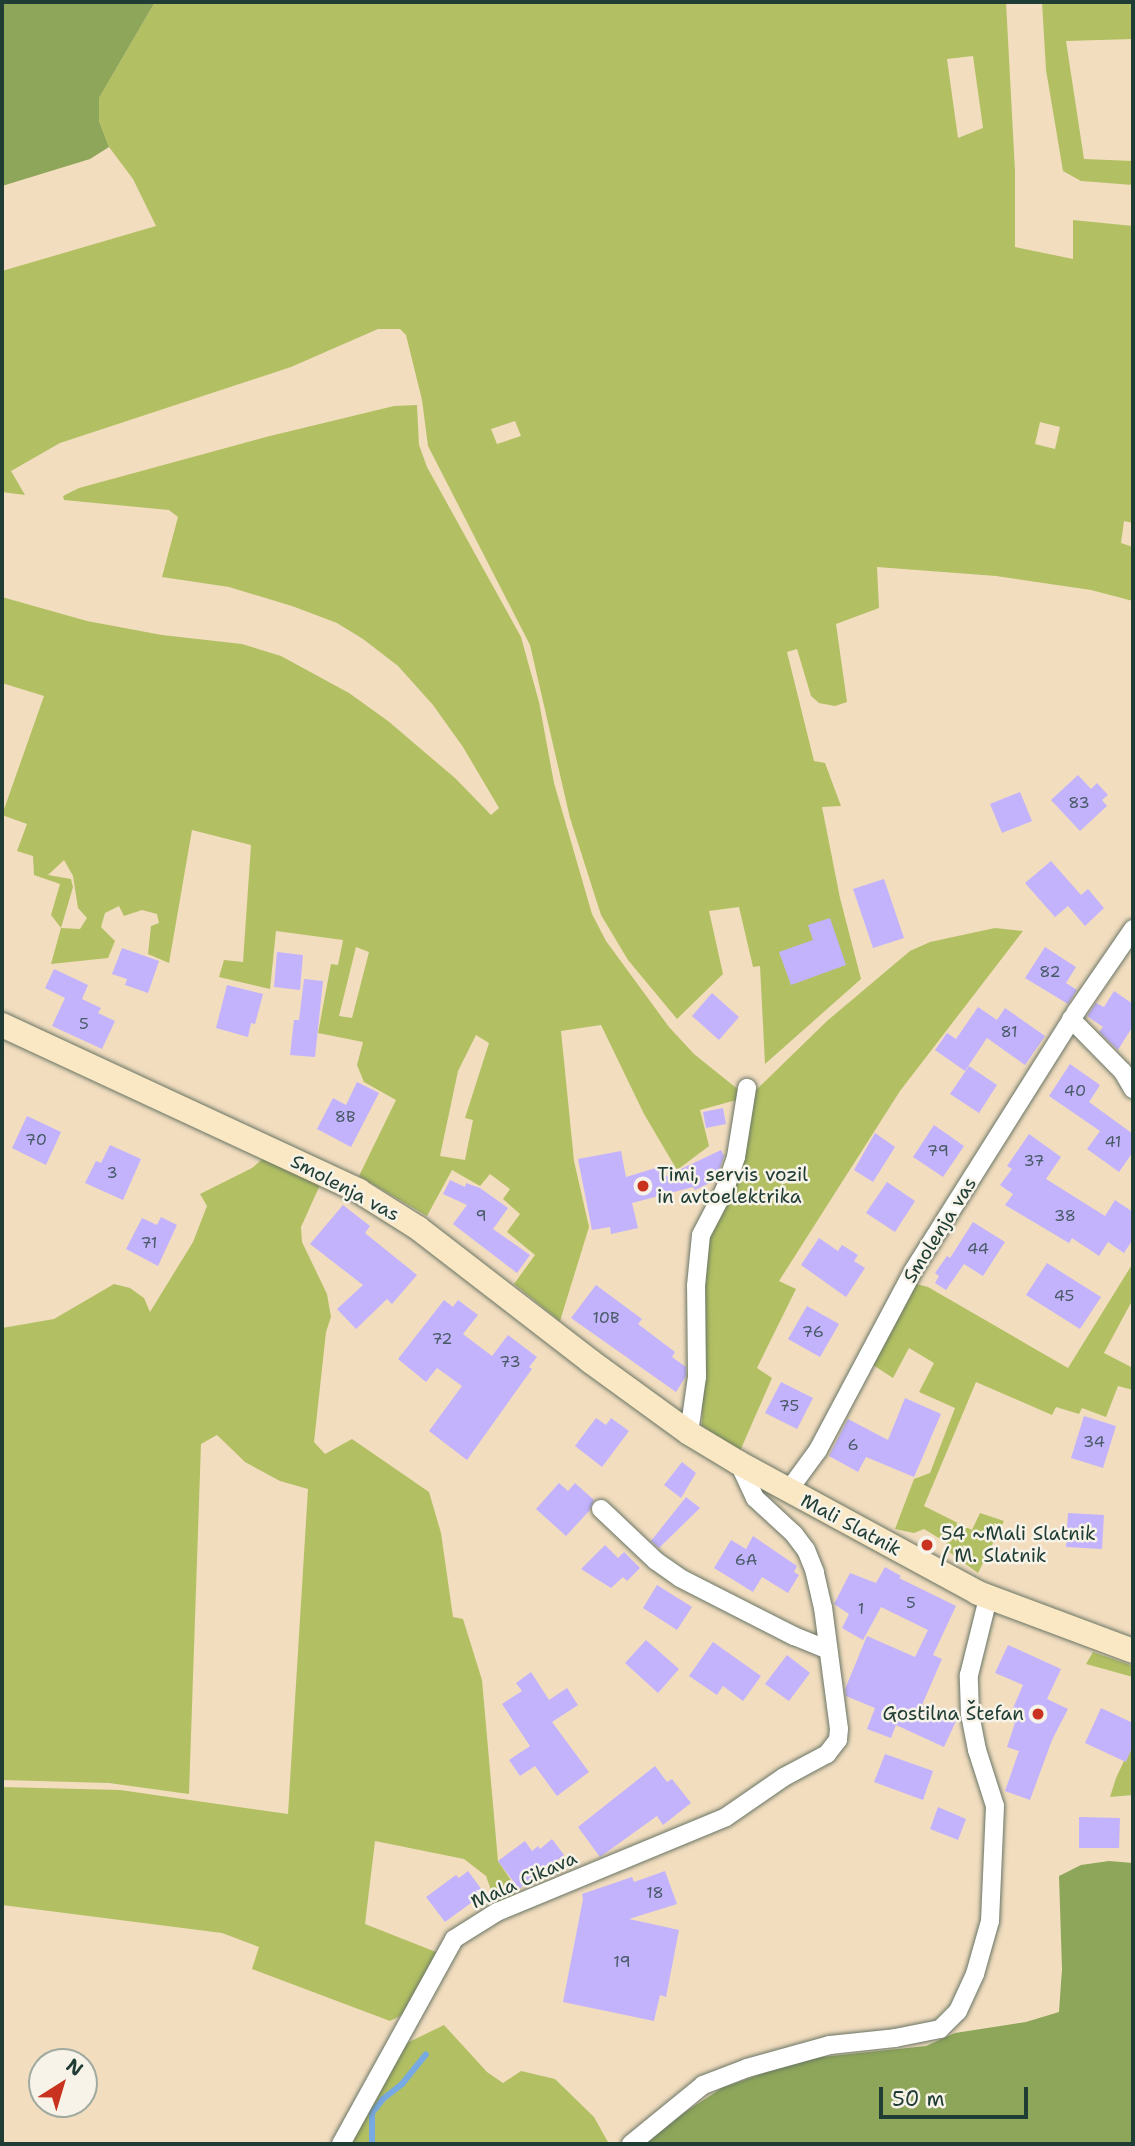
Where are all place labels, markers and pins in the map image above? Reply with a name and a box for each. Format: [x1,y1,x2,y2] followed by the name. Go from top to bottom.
[657,1164,808,1208] place label: Timi, servis vozil in avtoelektrika
[635,1178,651,1194] marker: Timi, servis vozil in avtoelektrika
[941,1523,1096,1567] place label: 54 ~Mali Slatnik / M. Slatnik
[919,1537,935,1553] marker: 54 ~Mali Slatnik / M. Slatnik
[882,1703,1024,1725] place label: Gostilna Štefan
[1030,1706,1046,1722] marker: Gostilna Štefan

